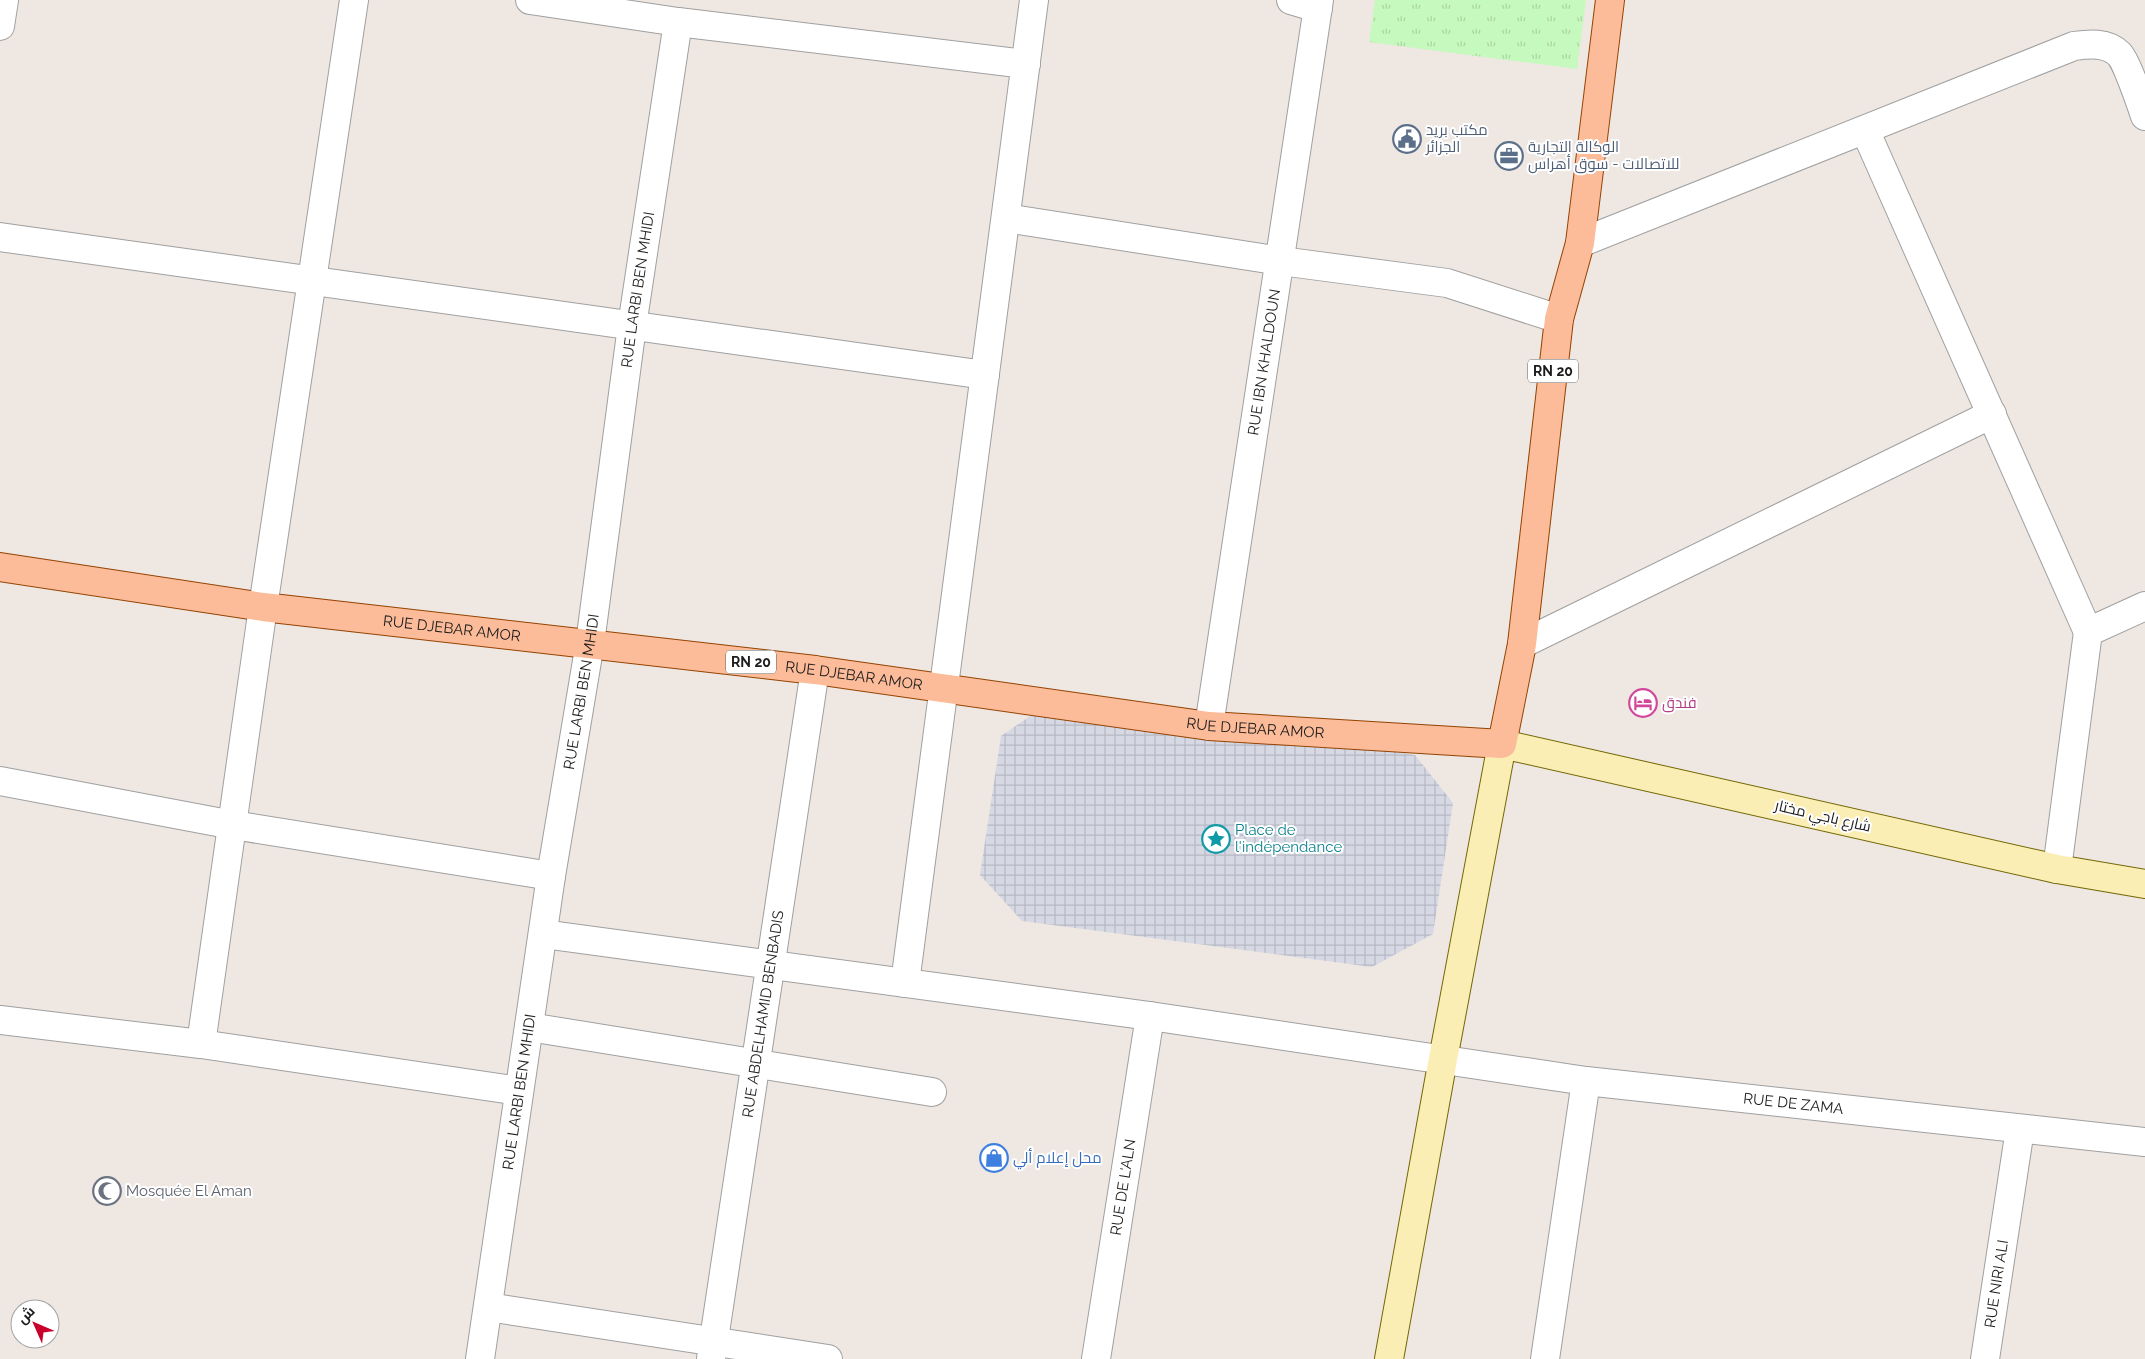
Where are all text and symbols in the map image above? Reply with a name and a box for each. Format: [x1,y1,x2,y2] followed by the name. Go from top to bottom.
[1425,121,1488,156] place label: مكتب بريد الجزائر
[1392,124,1422,154] public building icon: مكتب بريد الجزائر
[1528,138,1679,174] place label: الوكالة التجارية للاتصالات - سوق أهراس
[1494,141,1524,171] office icon: الوكالة التجارية للاتصالات - سوق أهراس
[618,210,658,369] street label: RUE LARBI BEN MHIDI
[1244,288,1284,437] street label: RUE IBN KHALDOUN
[1528,360,1578,382] road number: RN 20
[382,612,522,645] street label: RUE DJEBAR AMOR
[560,613,603,771] street label: RUE LARBI BEN MHIDI
[726,650,776,674] road number: RN 20
[784,658,924,694] street label: RUE DJEBAR AMOR
[1628,688,1658,718] hotel icon: فندق
[1662,694,1697,713] place label: فندق
[1185,714,1325,742] street label: RUE DJEBAR AMOR
[1771,796,1873,839] street label: شارع باجي مختار
[1235,821,1342,856] place label: Place de l'indépendance
[1201,824,1231,854] place icon: Place de l'indépendance
[739,909,788,1119] street label: RUE ABDELHAMID BENBADIS
[499,1013,540,1171] street label: RUE LARBI BEN MHIDI
[1742,1089,1844,1118] street label: RUE DE ZAMA
[1107,1138,1140,1237] street label: RUE DE L'ALN
[979,1143,1009,1173] shop icon: محل إعلام ألي
[1013,1148,1102,1170] place label: محل إعلام ألي
[92,1176,122,1206] mosque icon: Mosquée El Aman
[126,1182,252,1200] place label: Mosquée El Aman
[1981,1239,2012,1329] street label: RUE NIRI ALI
[10,1299,60,1349] north arrow
[14,1303,39,1328] text: ش

